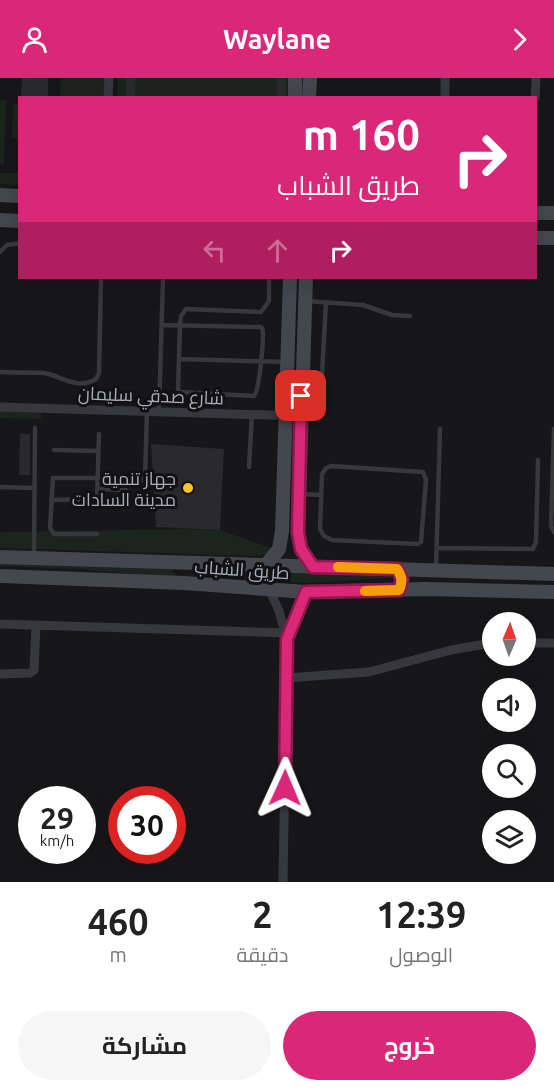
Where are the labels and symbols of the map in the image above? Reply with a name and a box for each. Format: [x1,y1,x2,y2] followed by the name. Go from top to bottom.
[275,370,326,421] pin
[78,382,224,413] street label: شارع صدقي سليمان
[72,468,176,509] place label: جهاز تنمية مدينة السادات
[181,481,195,495] marker: جهاز تنمية مدينة السادات
[194,556,290,585] street label: طريق الشباب
[482,612,536,666] north arrow
[253,756,317,820] position arrow
[108,786,186,864] speed limit sign: 30

